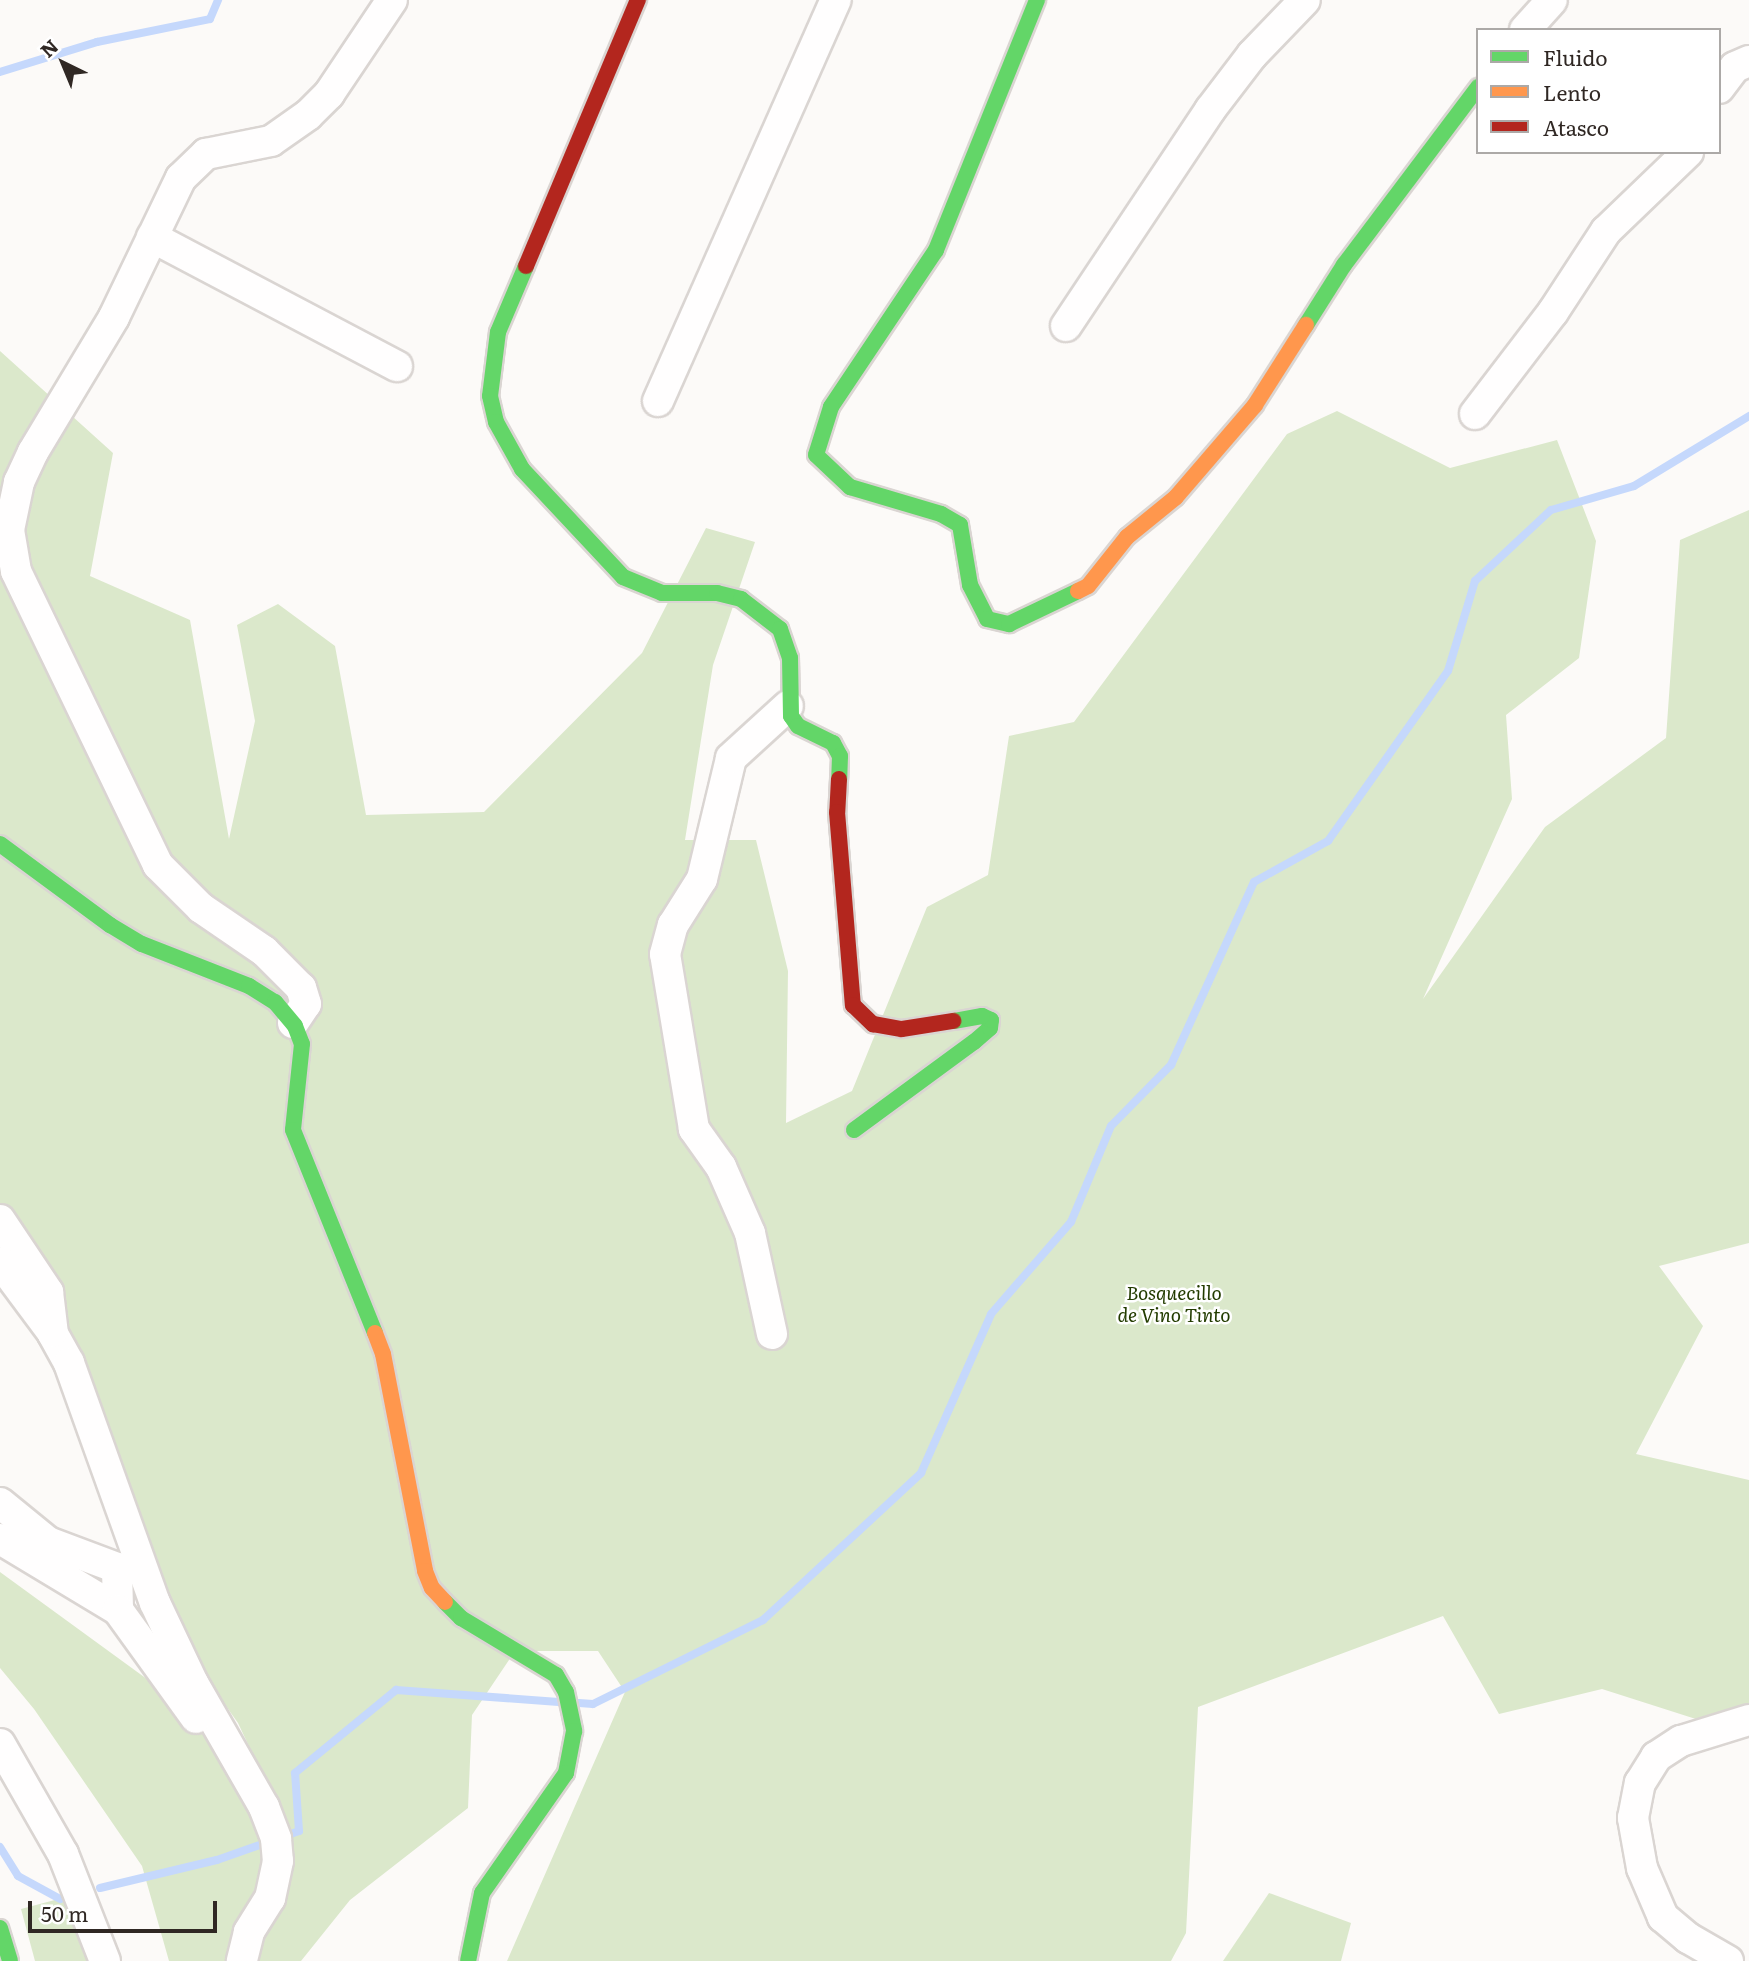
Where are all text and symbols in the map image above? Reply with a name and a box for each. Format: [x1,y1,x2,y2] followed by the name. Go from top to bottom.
[28,28,98,98] north arrow
[1476,28,1721,154] legend
[33,32,64,63] text: N
[1543,41,1607,72] text: Fluido
[1543,76,1601,107] text: Lento
[1543,111,1609,142] text: Atasco
[1117,1282,1231,1326] park label: Bosquecillo de Vino Tinto
[32,1888,220,1932] scale bar
[41,1897,88,1928] text: 50 m

